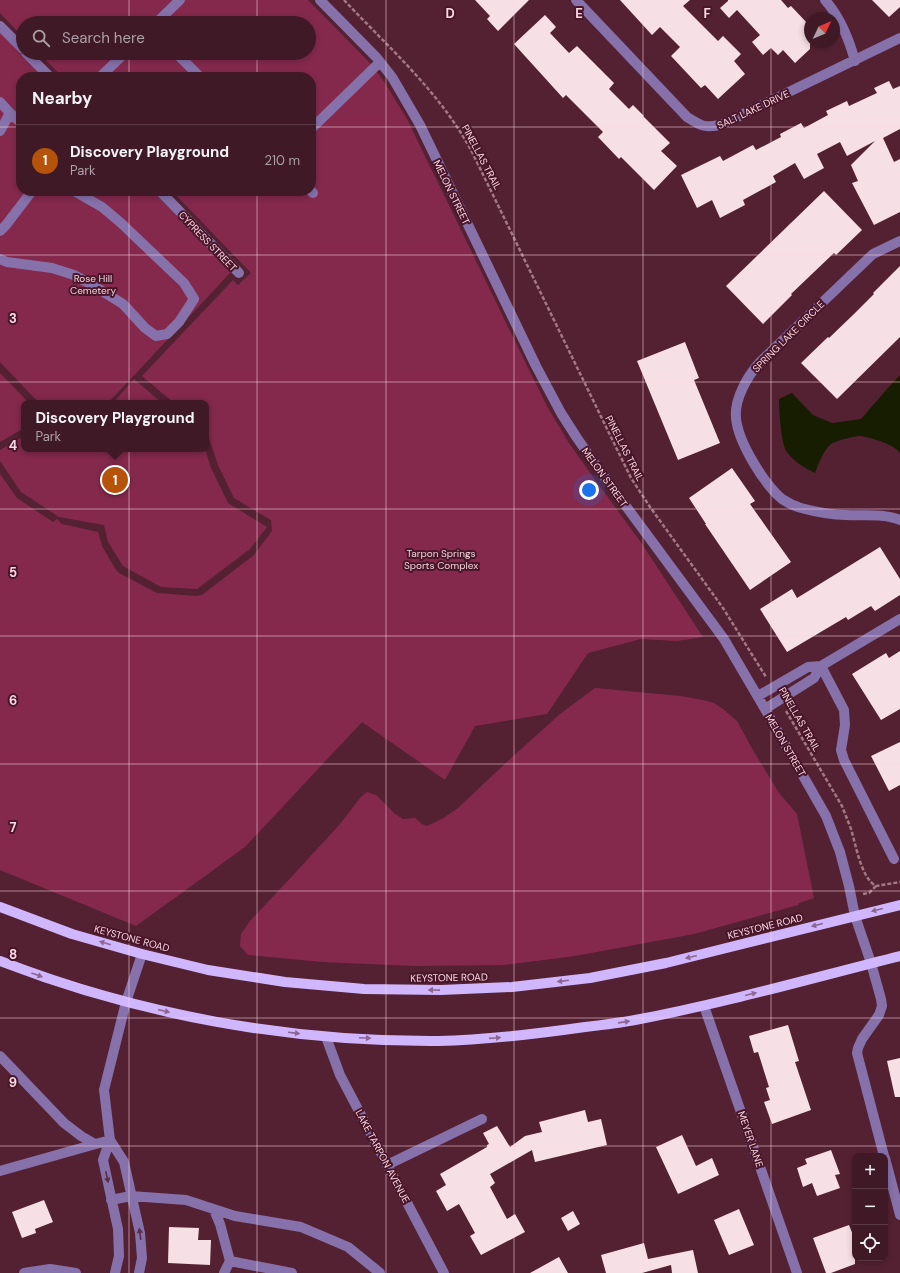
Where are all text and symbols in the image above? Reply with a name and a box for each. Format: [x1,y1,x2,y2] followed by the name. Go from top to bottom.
[445,5,455,22] text: D
[575,5,583,22] text: E
[703,5,711,22] text: F
[804,12,840,48] north arrow
[16,16,316,60] search box
[30,27,52,49] icon: search
[62,28,145,48] text: Search here
[32,87,92,109] text: Nearby
[715,87,792,132] street label: SALT LAKE DRIVE
[459,122,504,192] street label: PINELLAS TRAIL
[70,142,229,162] text: Discovery Playground
[43,152,47,169] text: 1
[265,152,300,169] text: 210 m
[430,158,473,227] street label: MELON STREET
[70,162,96,179] text: Park
[176,209,240,274] street label: CYPRESS STREET
[70,272,116,297] park label: Rose Hill Cemetery
[750,297,827,375] street label: SPRING LAKE CIRCLE
[9,310,17,327] text: 3
[21,400,209,452] popup
[35,408,195,428] text: Discovery Playground
[602,413,647,483] street label: PINELLAS TRAIL
[35,428,61,445] text: Park
[9,437,17,454] text: 4
[579,445,631,510] street label: MELON STREET
[102,465,128,495] pin: 1
[579,480,599,500] your location
[404,547,478,572] park label: Tarpon Springs Sports Complex
[9,564,17,581] text: 5
[776,685,823,754] street label: PINELLAS TRAIL
[9,692,17,709] text: 6
[762,712,809,779] street label: MELON STREET
[10,819,17,836] text: 7
[871,908,884,914] one-way arrow
[726,911,804,942] street label: KEYSTONE ROAD
[93,922,171,955] street label: KEYSTONE ROAD
[811,923,823,929] one-way arrow
[98,940,110,946] one-way arrow
[9,946,17,963] text: 8
[685,954,697,960] one-way arrow
[410,970,488,985] street label: KEYSTONE ROAD
[31,972,43,978] one-way arrow
[557,978,569,984] one-way arrow
[427,987,440,993] one-way arrow
[745,991,757,997] one-way arrow
[158,1008,170,1014] one-way arrow
[618,1019,630,1025] one-way arrow
[288,1030,300,1036] one-way arrow
[489,1034,501,1041] one-way arrow
[359,1035,371,1042] one-way arrow
[9,1074,17,1091] text: 9
[352,1107,413,1205] street label: LAKE TARPON AVENUE
[735,1109,766,1169] street label: MEYER LANE
[852,1153,888,1261] map controls
[852,1153,888,1189] button: +
[104,1171,110,1183] one-way arrow
[852,1189,888,1225] button: −
[852,1225,888,1261] button: locate
[137,1228,143,1241] one-way arrow

